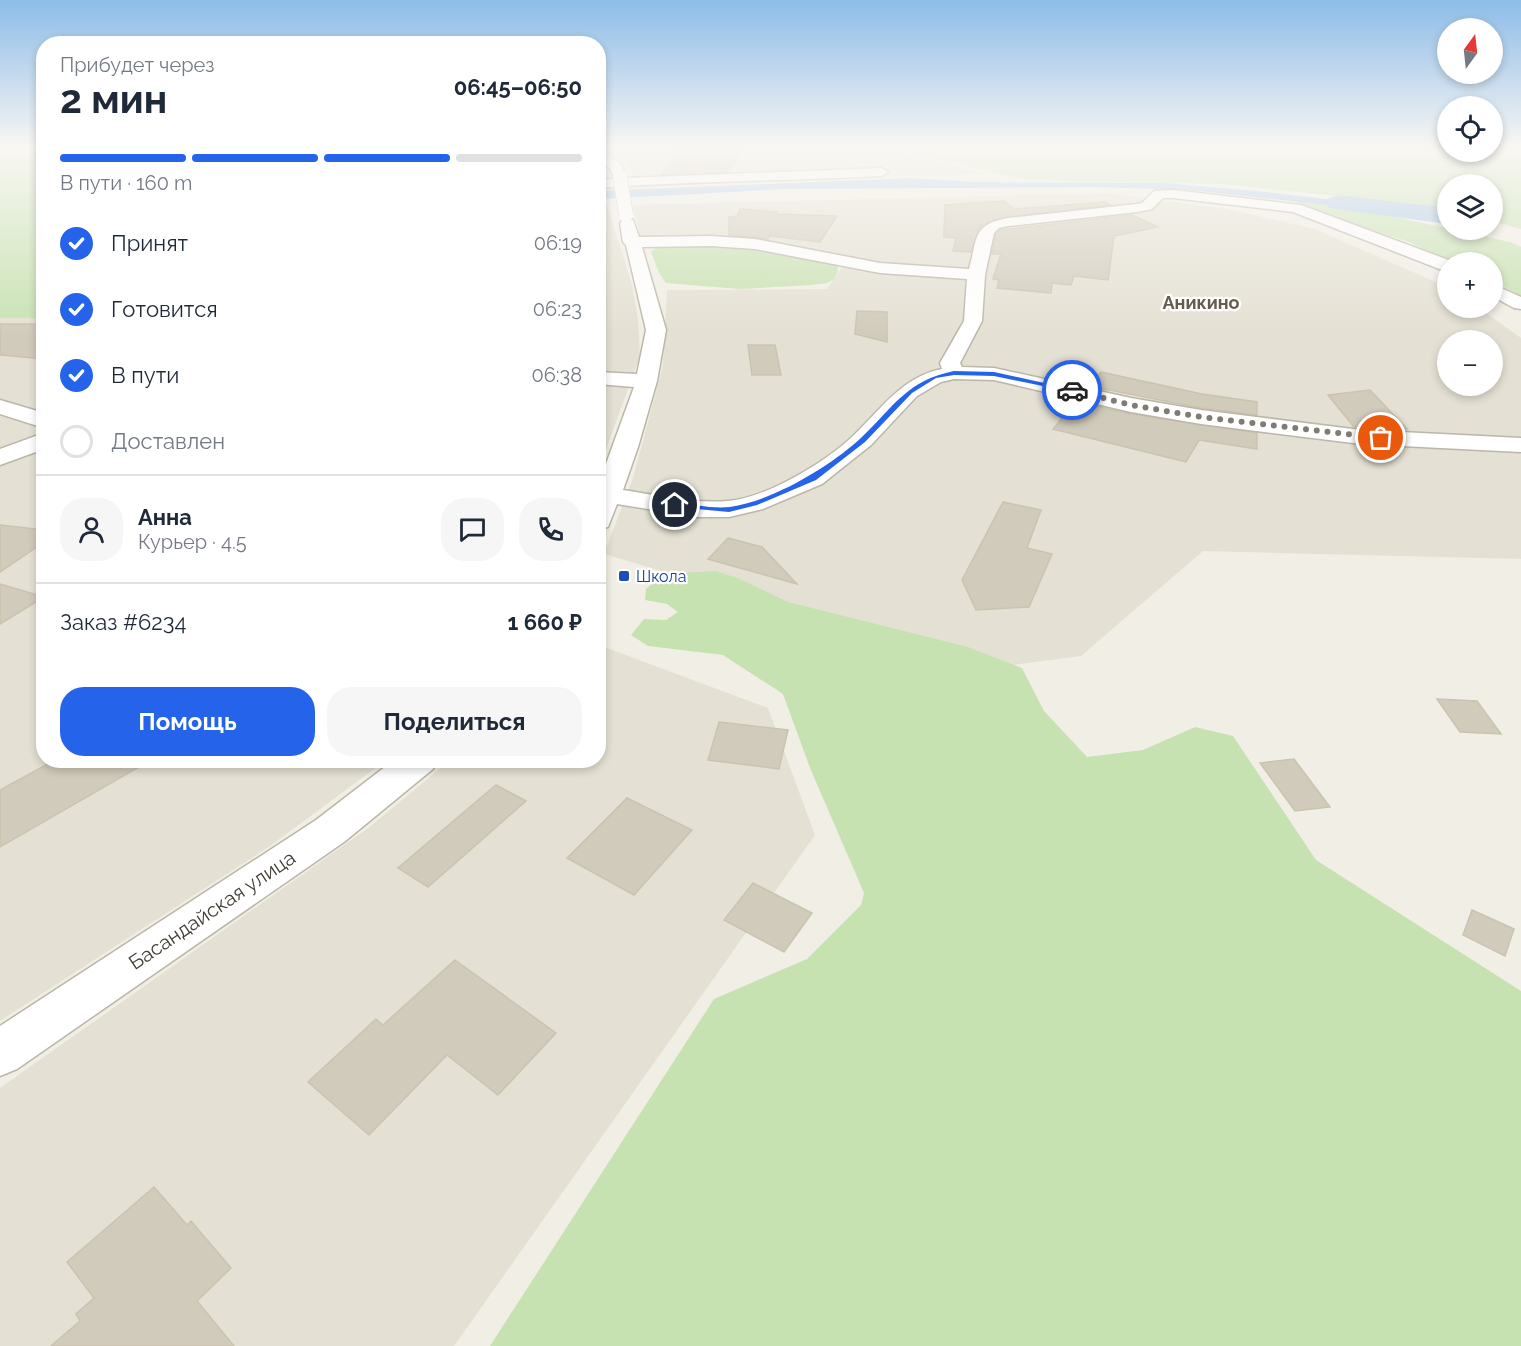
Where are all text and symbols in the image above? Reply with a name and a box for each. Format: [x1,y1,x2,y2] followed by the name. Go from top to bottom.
[1437,18,1503,84] north arrow
[1437,18,1503,396] map controls
[60,53,214,77] text: Прибудет через
[454,74,582,100] text: 06:45–06:50
[60,76,167,122] text: 2 мин
[1437,96,1503,162] button: locate
[60,171,192,195] text: В пути · 160 m
[1437,174,1503,240] button: layers
[60,227,93,260] icon: check
[111,230,188,256] text: Принят
[534,231,582,255] text: 06:19
[1437,252,1503,318] button: +
[1162,292,1240,313] district label: Аникино
[60,293,93,326] icon: check
[111,296,218,322] text: Готовится
[533,297,582,321] text: 06:23
[1437,330,1503,396] button: −
[60,359,93,392] icon: check
[1042,360,1102,420] courier
[111,362,179,388] text: В пути
[531,363,582,387] text: 06:38
[1056,374,1089,407] icon: car
[1355,412,1406,463] pin
[1364,421,1397,454] icon: bag
[111,428,225,454] text: Доставлен
[649,479,700,530] pin
[658,488,691,521] icon: home
[60,498,123,561] button: person
[441,498,504,561] button: chat
[519,498,582,561] button: phone
[138,504,192,530] text: Анна
[138,530,247,554] text: Курьер · 4.5
[636,567,686,586] place label: Школа
[617,569,631,583] marker: Школа
[60,609,187,635] text: Заказ #6234
[508,609,582,635] text: 1 660 ₽
[60,687,315,756] button: Помощь
[327,687,582,756] button: Поделиться
[124,845,300,975] street label: Басандайская улица

